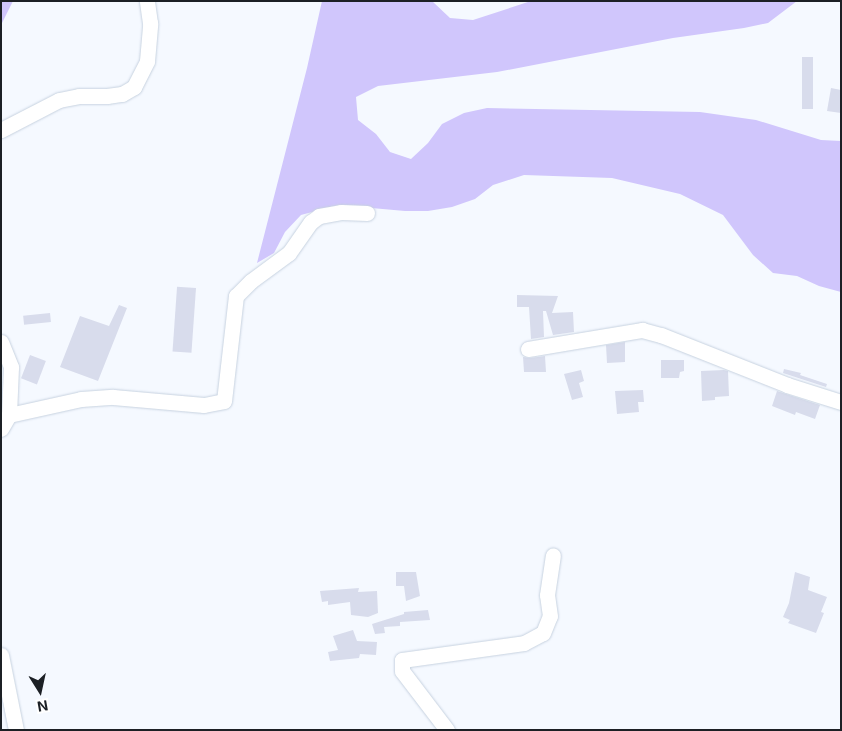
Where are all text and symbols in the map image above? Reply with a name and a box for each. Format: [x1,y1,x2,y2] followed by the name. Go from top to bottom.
[15,666,65,716] north arrow
[36,697,49,716] text: N

